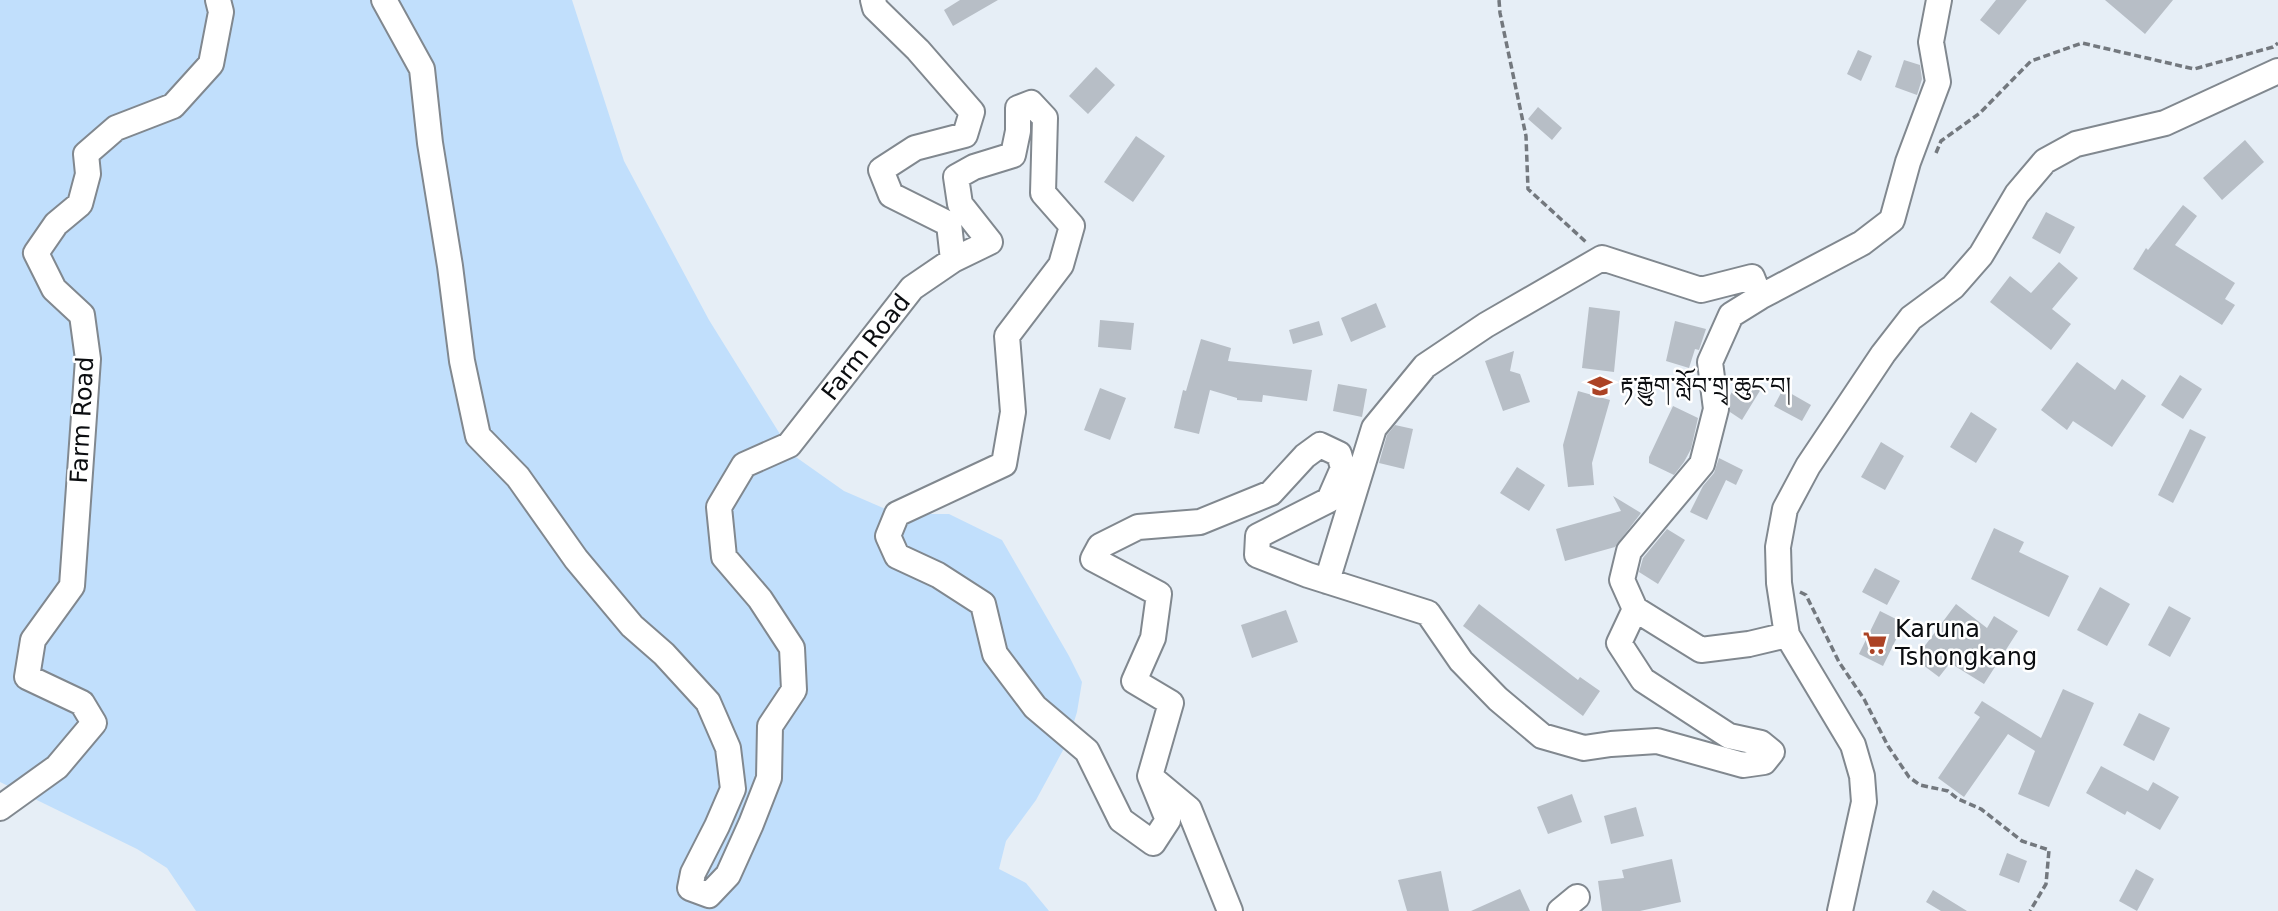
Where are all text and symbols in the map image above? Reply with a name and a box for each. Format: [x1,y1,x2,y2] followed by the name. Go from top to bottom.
[816,288,916,406] street label: Farm Road
[65,356,99,484] street label: Farm Road
[1620,368,1791,406] place label: རྟ་རྒྱུག་སློབ་གྲྭ་ཆུང་བ།
[1586,372,1614,400] school or university icon: རྟ་རྒྱུག་སློབ་གྲྭ་ཆུང་བ།
[1894,615,2037,671] place label: Karuna Tshongkang
[1861,629,1889,657] supermarket icon: Karuna Tshongkang

